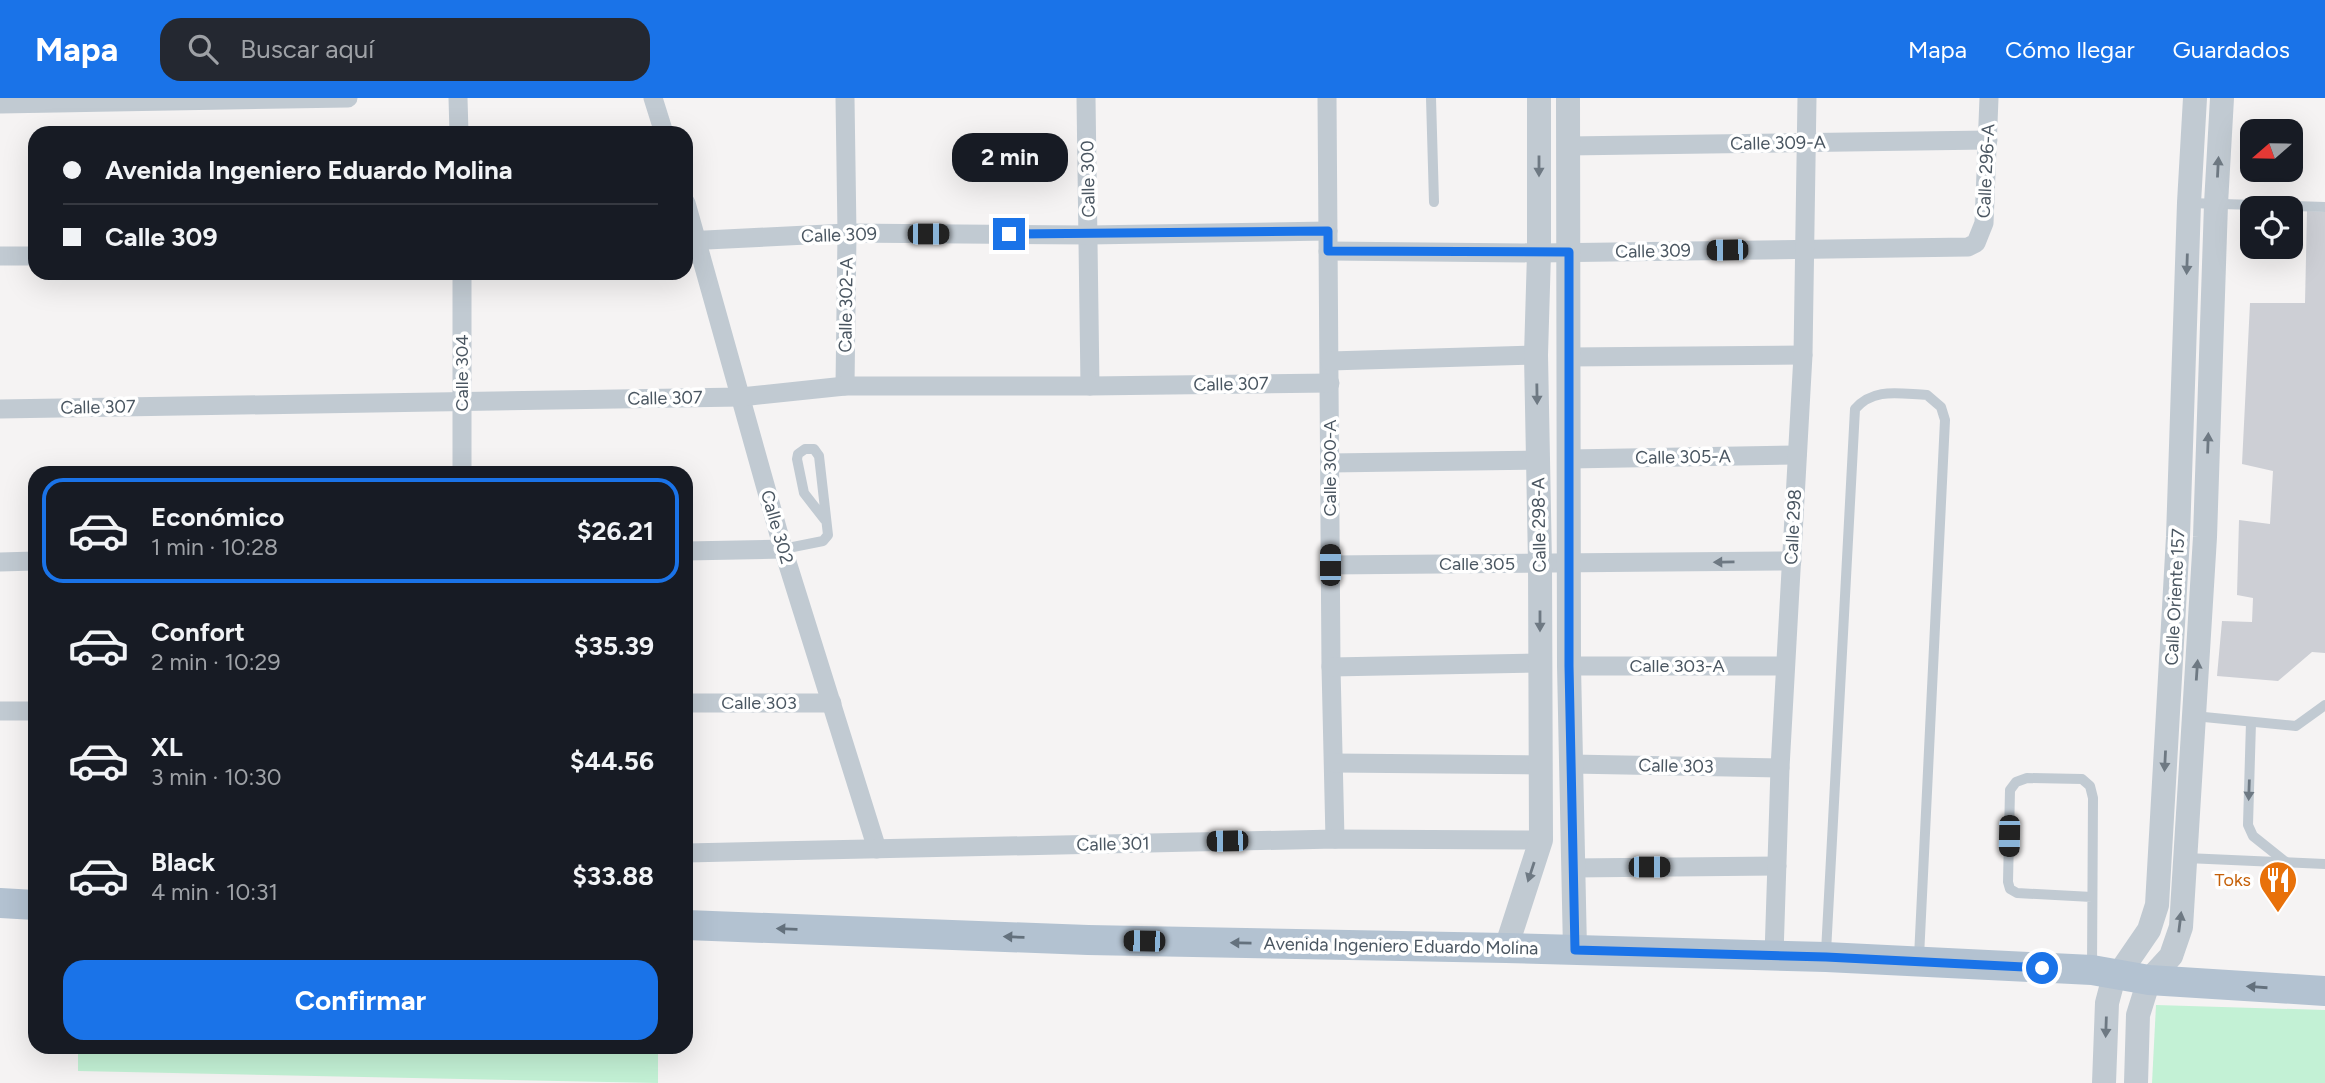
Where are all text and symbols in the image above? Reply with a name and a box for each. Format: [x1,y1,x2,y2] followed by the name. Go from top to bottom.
[160,18,650,81] search box
[35,30,118,69] text: Mapa
[184,30,222,68] icon: search
[240,33,374,65] text: Buscar aquí
[1908,35,1967,64] text: Mapa
[2005,35,2135,64] text: Cómo llegar
[2173,35,2290,64] text: Guardados
[2240,119,2303,182] north arrow
[2240,119,2303,259] map controls
[1973,123,1999,219] street label: Calle 296-A
[1730,131,1826,155] street label: Calle 309-A
[951,132,1067,181] callout: 2 min
[1076,140,1100,218] street label: Calle 300
[981,143,1039,171] text: 2 min
[105,154,513,186] text: Avenida Ingeniero Eduardo Molina
[1533,155,1545,177] one-way arrow
[2213,156,2224,178] one-way arrow
[2240,196,2303,259] button: locate
[993,218,1025,250] route end
[105,221,217,253] text: Calle 309
[801,223,877,247] street label: Calle 309
[908,224,950,245] car
[1615,239,1691,263] street label: Calle 309
[1706,239,1749,261] car
[2182,253,2193,275] one-way arrow
[834,257,858,353] street label: Calle 302-A
[451,335,473,411] street label: Calle 304
[1193,372,1269,396] street label: Calle 307
[1531,383,1543,405] one-way arrow
[627,386,703,410] street label: Calle 307
[60,395,136,419] street label: Calle 307
[1319,420,1341,516] street label: Calle 300-A
[2202,432,2214,454] one-way arrow
[1635,445,1731,469] street label: Calle 305-A
[1527,477,1551,573] street label: Calle 298-A
[756,488,798,566] street label: Calle 302
[1780,489,1806,565] street label: Calle 298
[67,499,130,562] icon: car
[151,501,284,533] text: Económico
[577,515,654,547] text: $26.21
[2160,528,2190,666] street label: Calle Oriente 157
[151,533,278,561] text: 1 min · 10:28
[1320,544,1341,586] car
[1439,553,1515,575] street label: Calle 305
[1712,556,1734,567] one-way arrow
[1534,610,1546,632] one-way arrow
[67,614,130,677] icon: car
[151,616,245,648] text: Confort
[574,630,654,662] text: $35.39
[151,648,280,676] text: 2 min · 10:29
[1629,655,1725,677] street label: Calle 303-A
[2191,659,2202,681] one-way arrow
[721,692,797,714] street label: Calle 303
[67,729,130,792] icon: car
[151,731,183,763] text: XL
[570,745,654,777] text: $44.56
[2159,750,2170,772] one-way arrow
[1638,754,1714,778] street label: Calle 303
[151,763,281,791] text: 3 min · 10:30
[2243,780,2255,802] one-way arrow
[1999,815,2020,857] car
[1206,830,1249,852] car
[1076,832,1150,856] street label: Calle 301
[67,844,130,907] icon: car
[151,846,215,878] text: Black
[1629,857,1671,878] car
[2257,859,2299,914] restaurant icon: Toks
[572,860,654,892] text: $33.88
[1525,861,1535,882] one-way arrow
[2215,869,2251,891] place label: Toks
[151,878,278,906] text: 4 min · 10:31
[2175,911,2186,933] one-way arrow
[775,923,797,934] one-way arrow
[1123,930,1166,952] car
[1003,931,1025,943] one-way arrow
[1264,933,1538,959] street label: Avenida Ingeniero Eduardo Molina
[1230,937,1252,948] one-way arrow
[2026,952,2058,984] route start
[63,960,658,1040] button: Confirmar
[2246,981,2268,992] one-way arrow
[2100,1017,2112,1039] one-way arrow

